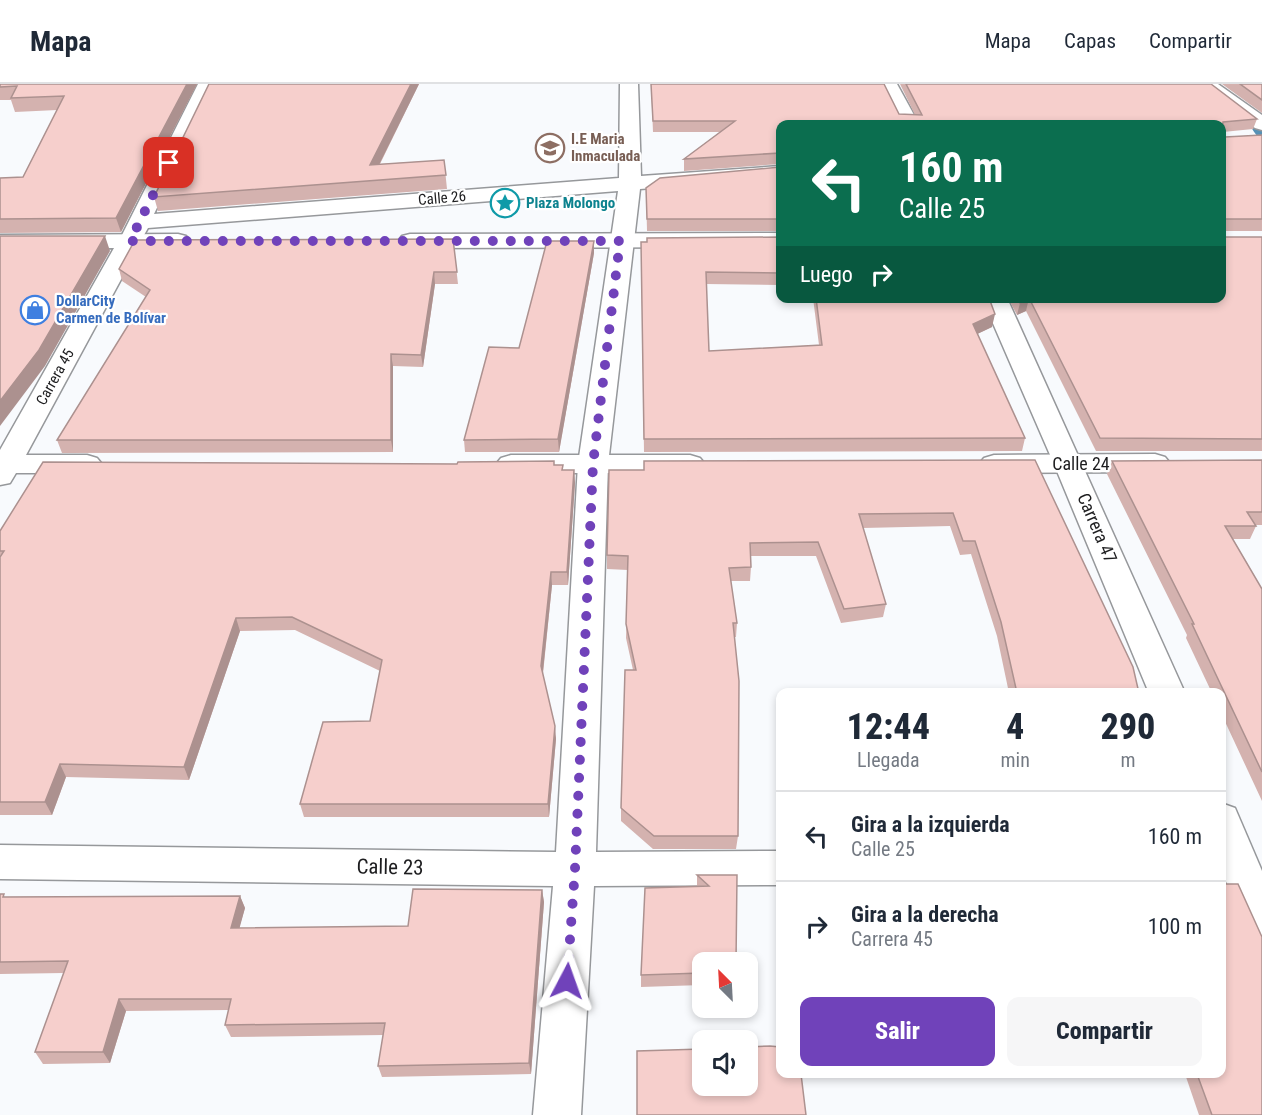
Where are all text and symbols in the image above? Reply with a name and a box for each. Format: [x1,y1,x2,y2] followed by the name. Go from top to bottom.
[30,25,91,58] text: Mapa
[985,29,1031,53] text: Mapa
[1064,29,1116,53] text: Capas
[1149,29,1232,53] text: Compartir
[571,130,640,165] place label: I.E Maria Inmaculada
[534,132,566,164] school or university icon: I.E Maria Inmaculada
[143,137,194,188] pin
[899,143,1004,192] text: 160 m
[800,144,878,222] icon: left
[152,146,185,179] icon: arrive
[417,187,467,209] street label: Calle 26
[489,187,521,219] place icon: Plaza Molongo
[899,193,985,225] text: Calle 25
[526,194,615,212] place label: Plaza Molongo
[865,258,898,291] icon: right
[800,262,853,287] text: Luego
[56,292,166,327] place label: DollarCity Carmen de Bolívar
[19,294,51,326] shop icon: DollarCity Carmen de Bolívar
[32,346,78,408] street label: Carrera 45
[1052,453,1110,474] street label: Calle 24
[1073,490,1122,566] street label: Carrera 47
[847,706,930,748] text: 12:44
[1006,706,1024,748] text: 4
[1100,706,1155,748] text: 290
[857,748,919,772] text: Llegada
[1001,748,1030,772] text: min
[1120,748,1135,772] text: m
[851,812,1010,837] text: Gira a la izquierda
[800,820,833,853] icon: left
[1148,824,1202,849] text: 160 m
[851,837,915,861] text: Calle 25
[356,854,424,880] street label: Calle 23
[851,902,999,927] text: Gira a la derecha
[800,910,833,943] icon: right
[1148,914,1202,939] text: 100 m
[851,927,933,951] text: Carrera 45
[535,949,599,1013] position arrow
[692,952,758,1018] north arrow
[692,952,758,1096] map controls
[800,997,995,1066] button: Salir
[1007,997,1202,1066] button: Compartir
[692,1030,758,1096] button: sound

